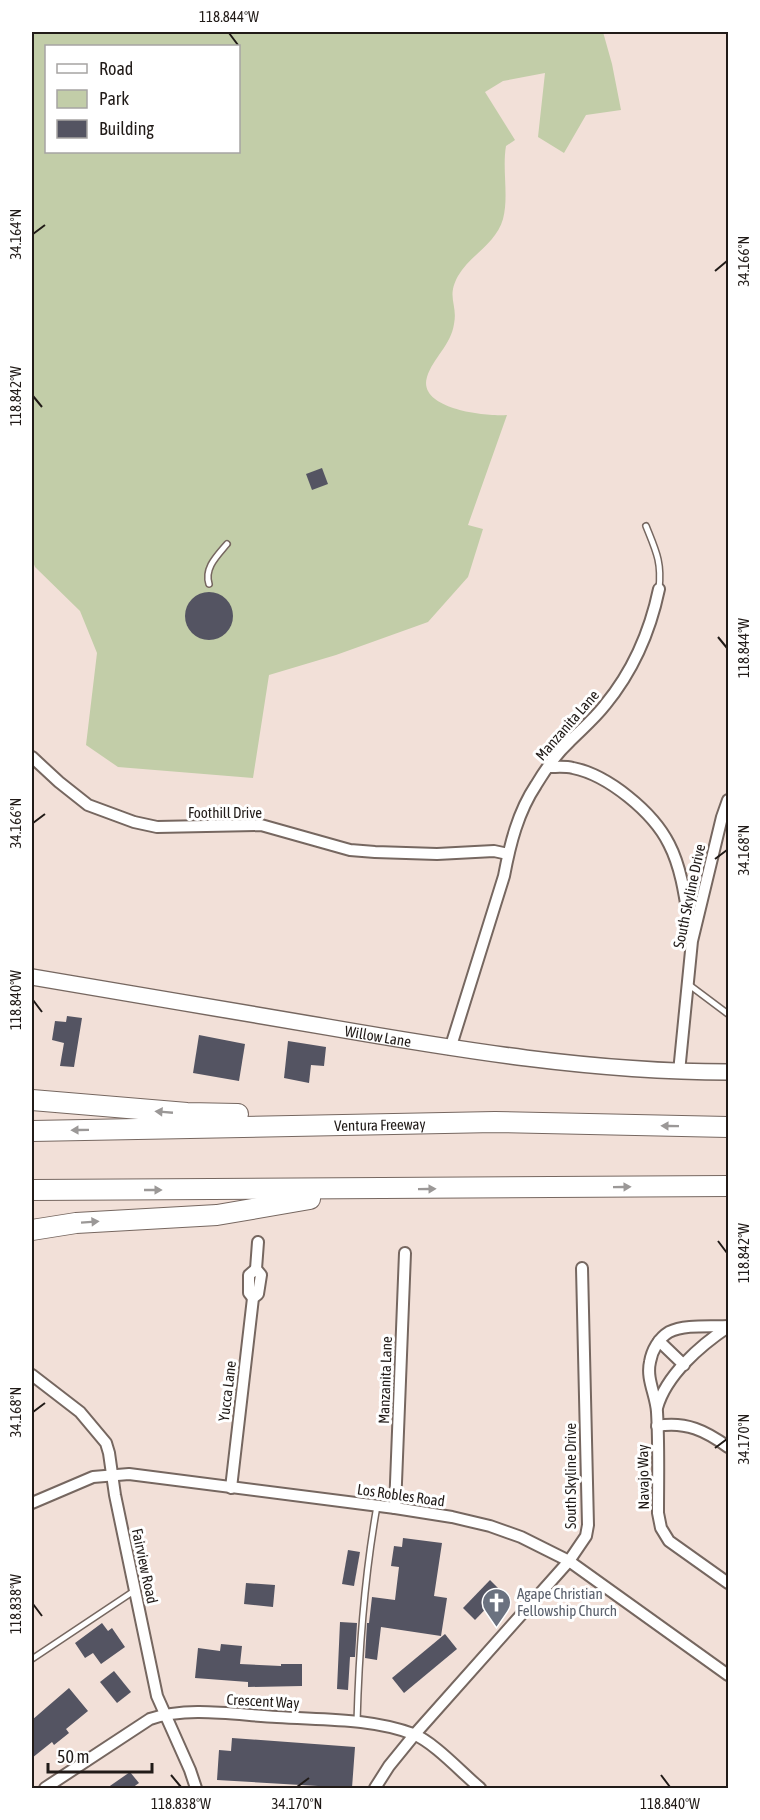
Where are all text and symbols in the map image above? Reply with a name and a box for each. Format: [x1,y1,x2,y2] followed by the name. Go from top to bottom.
[199,8,259,25] text: 118.844°W
[45,45,240,153] legend
[99,58,133,79] text: Road
[99,88,129,109] text: Park
[99,118,154,139] text: Building
[7,209,24,259] text: 34.164°N
[735,236,752,286] text: 34.166°N
[7,366,24,426] text: 118.842°W
[735,618,752,678] text: 118.844°W
[532,686,602,764] street label: Manzanita Lane
[7,798,24,848] text: 34.166°N
[188,804,262,821] street label: Foothill Drive
[735,825,752,875] text: 34.168°N
[670,842,708,950] street label: South Skyline Drive
[7,970,24,1030] text: 118.840°W
[344,1022,413,1050] street label: Willow Lane
[155,1107,174,1116] one-way arrow
[334,1115,426,1134] street label: Ventura Freeway
[661,1121,680,1131] one-way arrow
[70,1125,89,1134] one-way arrow
[613,1182,632,1192] one-way arrow
[418,1184,437,1193] one-way arrow
[143,1185,162,1195] one-way arrow
[80,1218,99,1227] one-way arrow
[735,1223,752,1283] text: 118.842°W
[375,1336,395,1424] street label: Manzanita Lane
[215,1360,239,1422] street label: Yucca Lane
[7,1387,24,1437] text: 34.168°N
[735,1414,752,1464] text: 34.170°N
[562,1423,579,1529] street label: South Skyline Drive
[634,1444,652,1510] street label: Navajo Way
[356,1480,446,1510] street label: Los Robles Road
[129,1527,161,1605] street label: Fairview Road
[7,1574,24,1634] text: 118.838°W
[517,1585,617,1619] place label: Agape Christian Fellowship Church
[480,1586,512,1628] church icon: Agape Christian Fellowship Church
[226,1691,300,1711] street label: Crescent Way
[48,1736,152,1774] scale bar
[57,1746,89,1767] text: 50 m
[151,1795,211,1812] text: 118.838°W
[272,1795,322,1812] text: 34.170°N
[640,1795,700,1812] text: 118.840°W

